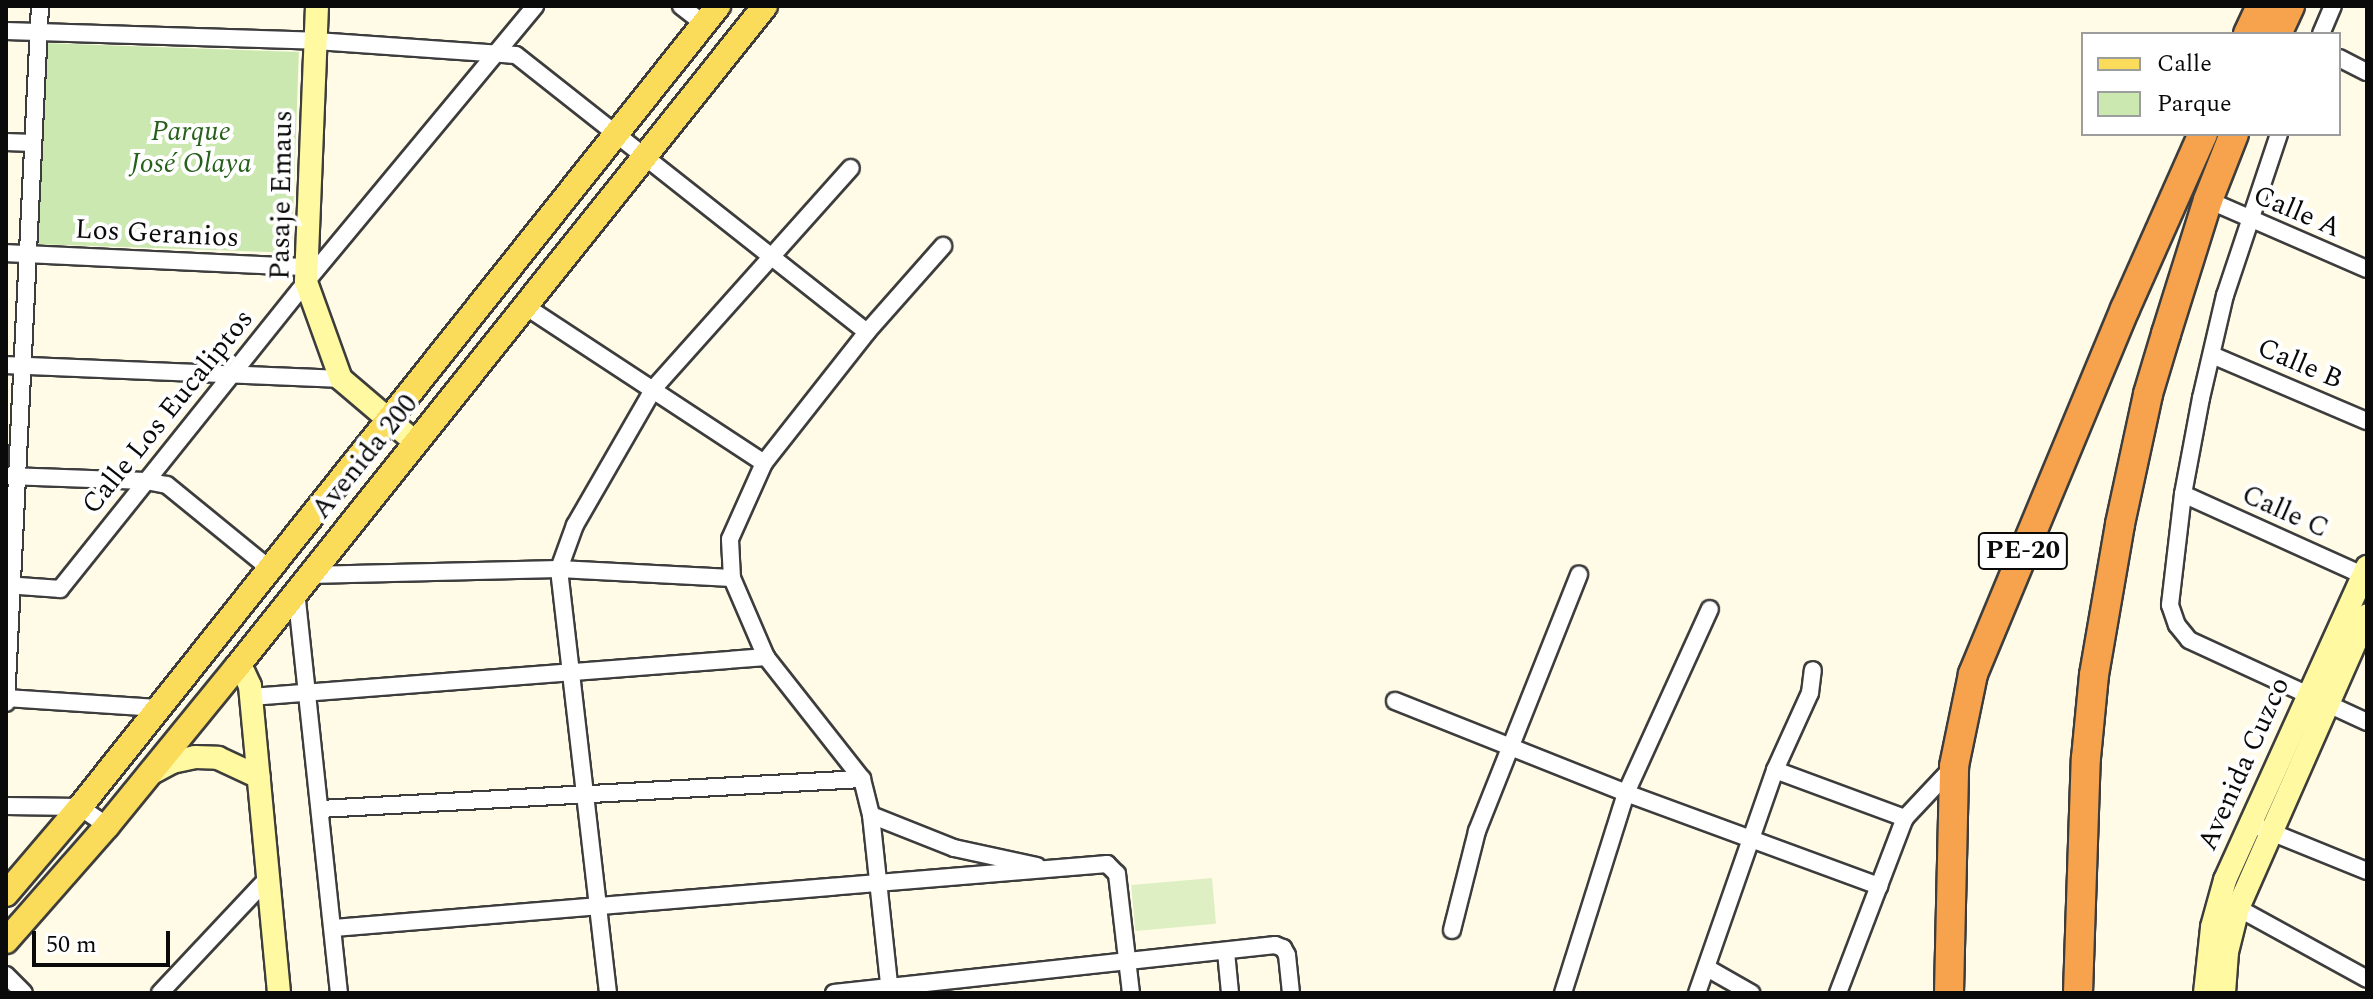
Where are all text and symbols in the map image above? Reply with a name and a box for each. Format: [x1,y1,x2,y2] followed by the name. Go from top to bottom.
[2081,32,2341,136] legend
[2157,46,2212,82] text: Calle
[2157,86,2232,122] text: Parque
[264,110,300,280] street label: Pasaje Emaus
[130,115,252,181] park label: Parque José Olaya
[2248,179,2346,245] street label: Calle A
[74,213,240,255] street label: Los Geranios
[75,303,261,521] street label: Calle Los Eucaliptos
[2252,331,2348,397] street label: Calle B
[305,388,425,526] street label: Avenida 200
[2236,478,2334,546] street label: Calle C
[1977,529,2069,573] road number: PE-20
[2191,672,2297,856] street label: Avenida Cuzco
[36,915,174,965] scale bar
[46,927,97,963] text: 50 m

